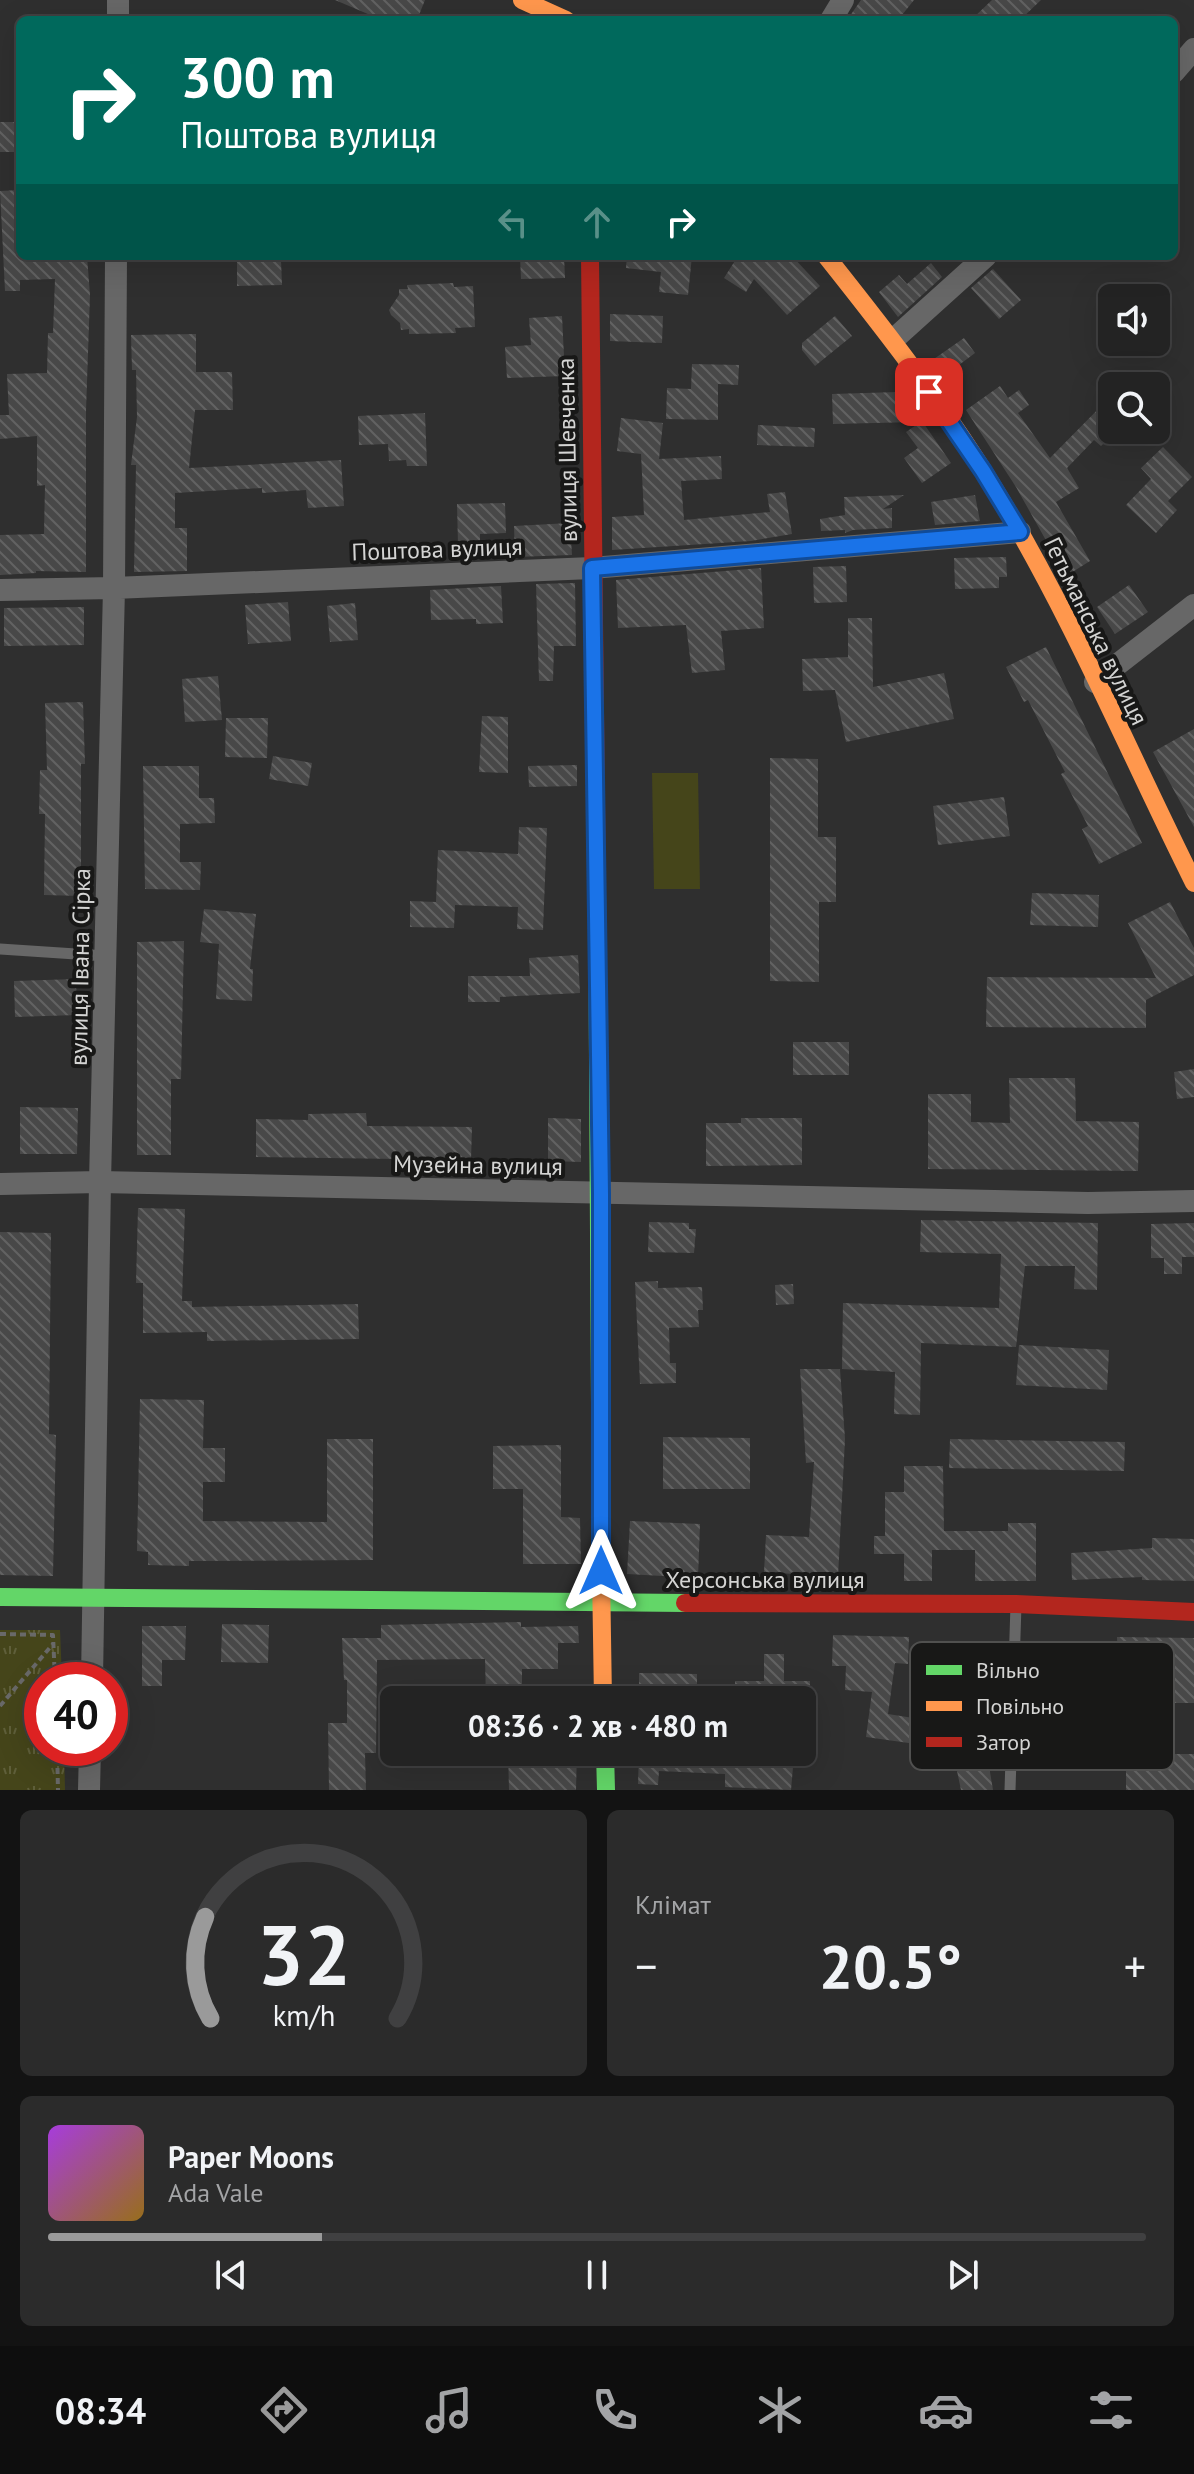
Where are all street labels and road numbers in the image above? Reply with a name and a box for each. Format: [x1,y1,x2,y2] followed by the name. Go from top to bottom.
[550,358,584,542] street label: вулиця Шевченка
[351,531,523,567] street label: Поштова вулиця
[1037,532,1155,730] street label: Гетьманська вулиця
[63,868,97,1066] street label: вулиця Івана Сірка
[393,1148,563,1182] street label: Музейна вулиця
[665,1564,865,1595] street label: Херсонська вулиця

